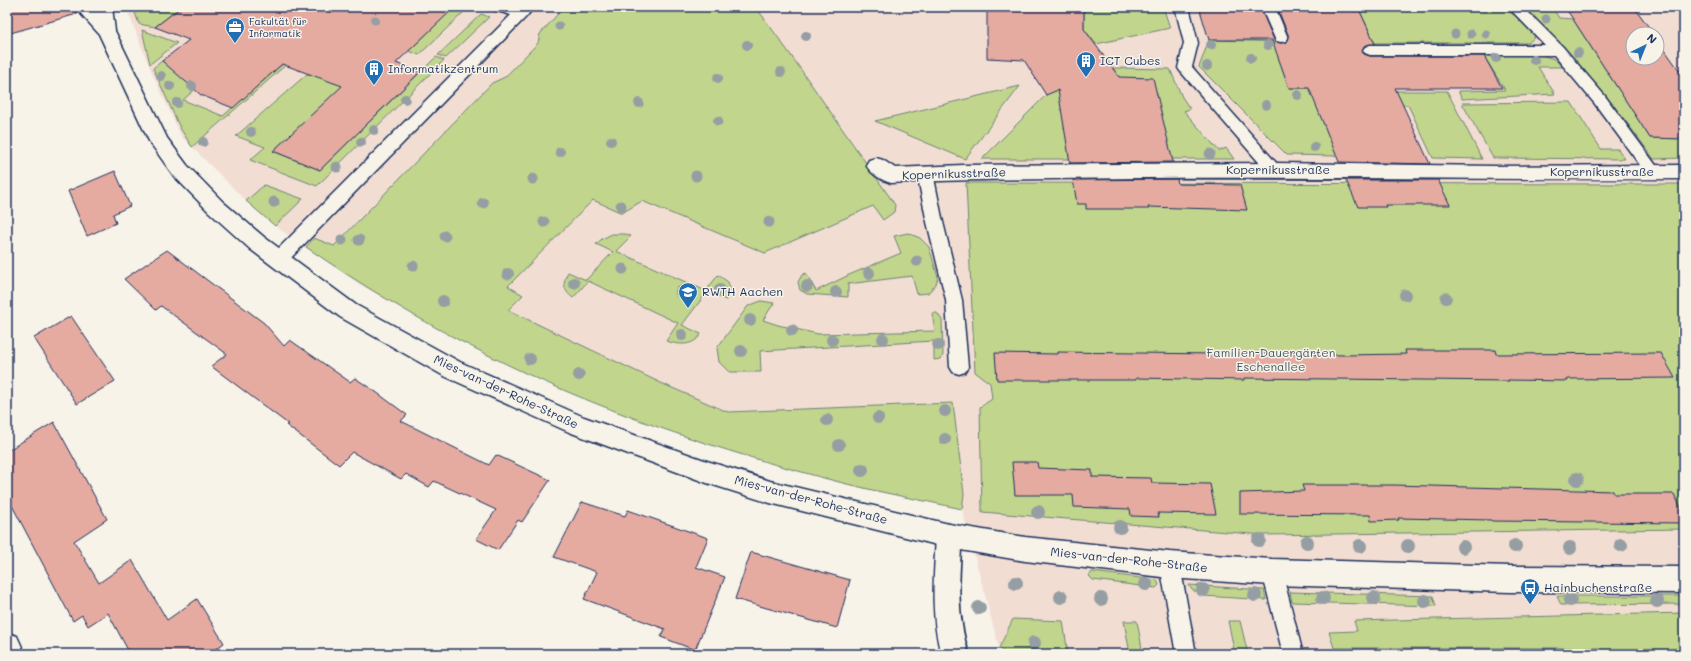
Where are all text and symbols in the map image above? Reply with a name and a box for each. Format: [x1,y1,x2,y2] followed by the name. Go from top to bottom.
[249,14,307,40] place label: Fakultät für Informatik
[224,16,246,44] office icon: Fakultät für Informatik
[1625,26,1665,66] north arrow
[1644,30,1660,47] text: N
[1075,50,1097,78] building icon: ICT Cubes
[1100,52,1161,68] place label: ICT Cubes
[363,58,385,86] building icon: Informatikzentrum
[388,60,498,76] place label: Informatikzentrum
[1226,161,1330,177] street label: Kopernikusstraße
[902,163,1006,183] street label: Kopernikusstraße
[1550,163,1654,179] street label: Kopernikusstraße
[677,281,699,309] school or university icon: RWTH Aachen
[702,283,783,299] place label: RWTH Aachen
[1207,344,1335,374] park label: Familien-Dauergärten Eschenallee
[432,350,581,432] street label: Mies-van-der-Rohe-Straße
[733,471,890,527] street label: Mies-van-der-Rohe-Straße
[1050,543,1208,575] street label: Mies-van-der-Rohe-Straße
[1519,577,1541,605] bus stop icon: Hainbuchenstraße
[1544,579,1652,595] place label: Hainbuchenstraße

